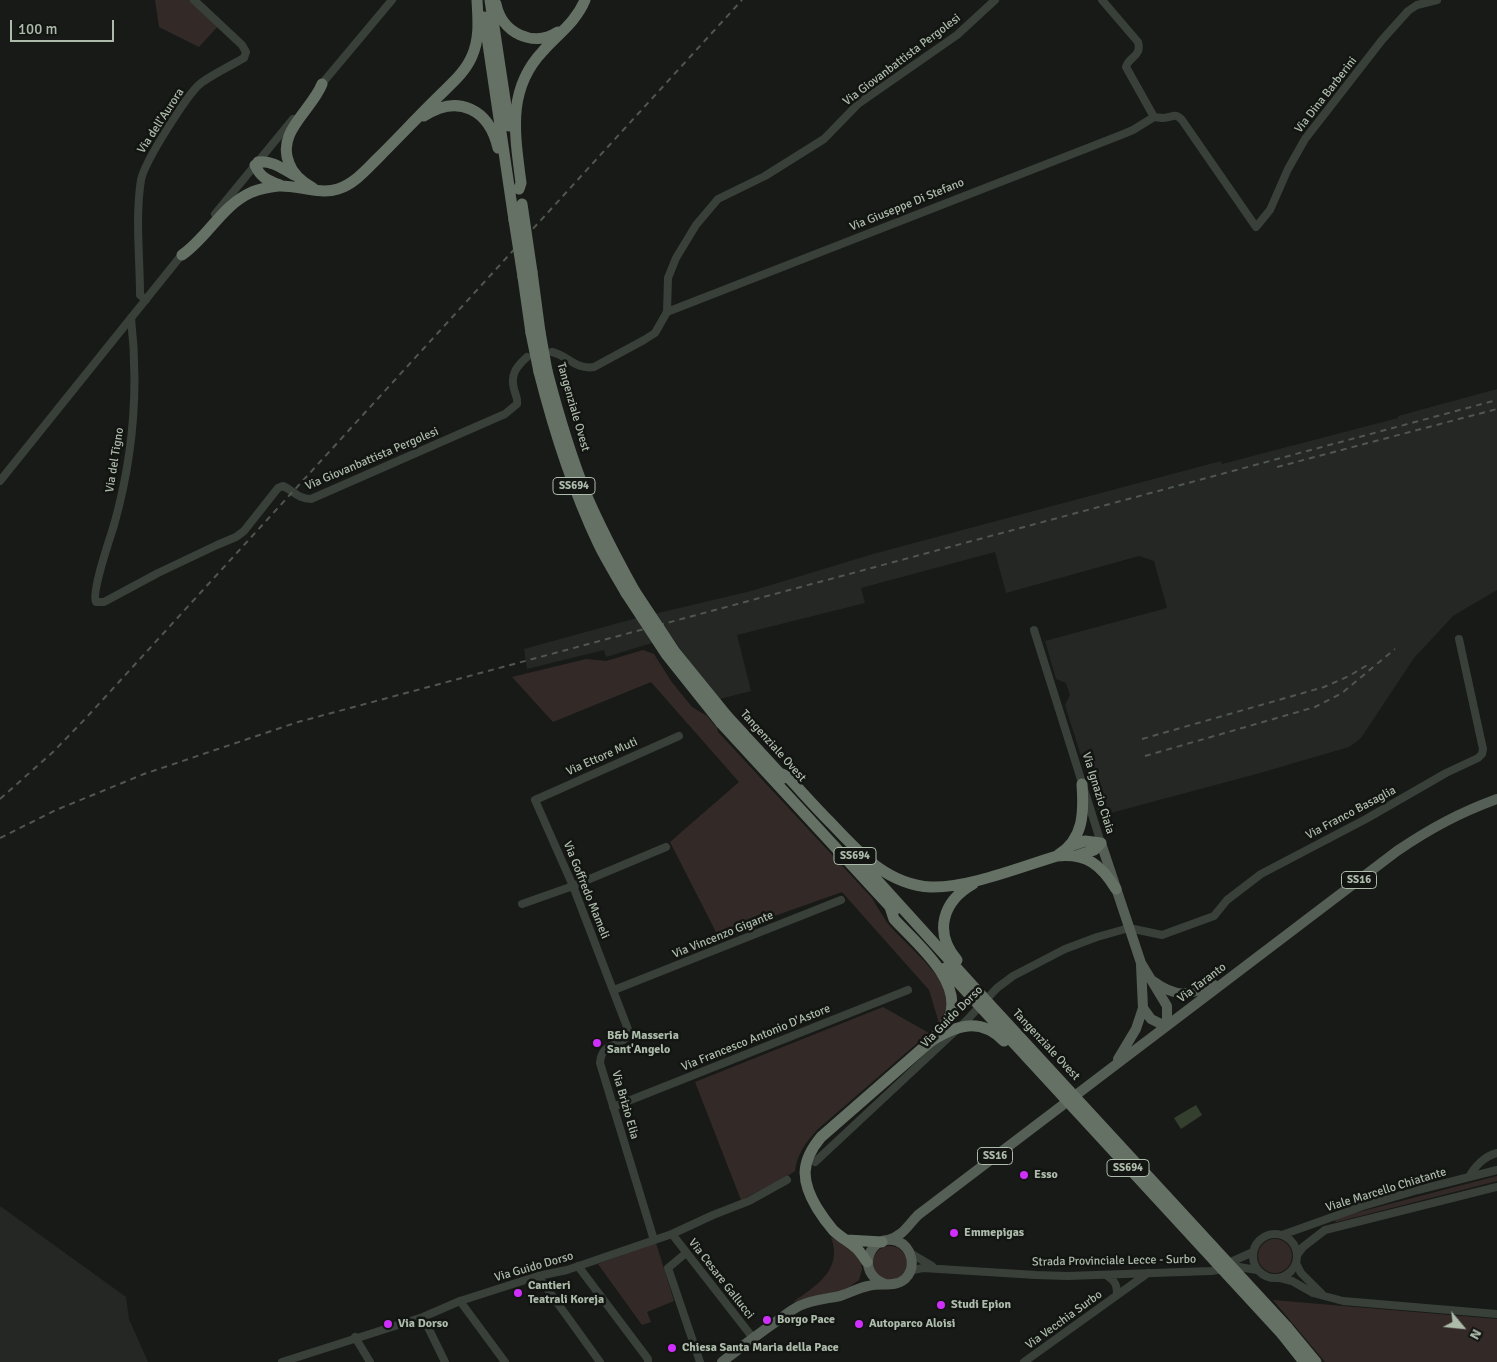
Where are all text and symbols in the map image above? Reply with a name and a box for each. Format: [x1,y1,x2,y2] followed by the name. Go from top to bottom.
[12,10,116,42] scale bar
[840,11,964,109] street label: Via Giovanbattista Pergolesi
[18,20,58,38] text: 100 m
[1292,54,1360,136] street label: Via Dina Barberini
[135,86,187,156] street label: Via dell'Aurora
[848,175,966,235] street label: Via Giuseppe Di Stefano
[553,361,593,453] street label: Tangenziale Ovest
[303,424,441,494] street label: Via Giovanbattista Pergolesi
[103,426,127,494] street label: Via del Tigno
[553,478,595,494] road number: SS694
[737,707,809,785] street label: Tangenziale Ovest
[564,735,640,779] street label: Via Ettore Muti
[1079,750,1117,836] street label: Via Ignazio Ciaia
[1303,783,1399,843] street label: Via Franco Basaglia
[560,839,612,941] street label: Via Goffredo Mameli
[834,848,876,864] road number: SS694
[1342,872,1376,888] road number: SS16
[670,908,776,962] street label: Via Vincenzo Gigante
[1175,960,1229,1006] street label: Via Taranto
[918,983,986,1051] street label: Via Guido Dorso
[679,1001,833,1075] street label: Via Francesco Antonio D'Astore
[1009,1006,1083,1084] street label: Tangenziale Ovest
[607,1029,679,1057] place label: B&b Masseria Sant'Angelo
[591,1037,603,1049] marker: B&b Masseria Sant'Angelo
[608,1069,642,1141] street label: Via Brizio Elia
[978,1148,1012,1164] road number: SS16
[1107,1160,1149,1176] road number: SS694
[1324,1165,1448,1215] street label: Viale Marcello Chiatante
[1034,1168,1058,1182] place label: Esso
[1018,1169,1030,1181] marker: Esso
[964,1226,1024,1240] place label: Emmepigas
[948,1227,960,1239] marker: Emmepigas
[685,1236,757,1322] street label: Via Cesare Gallucci
[493,1249,575,1285] street label: Via Guido Dorso
[1032,1252,1196,1270] street label: Strada Provinciale Lecce - Surbo
[528,1279,604,1307] place label: Cantieri Teatrali Koreja
[512,1287,524,1299] marker: Cantieri Teatrali Koreja
[1023,1287,1105,1353] street label: Via Vecchia Surbo
[951,1298,1011,1312] place label: Studi Epion
[935,1299,947,1311] marker: Studi Epion
[1437,1302,1487,1352] north arrow
[777,1313,835,1327] place label: Borgo Pace
[761,1314,773,1326] marker: Borgo Pace
[398,1317,448,1331] place label: Via Dorso
[869,1317,955,1331] place label: Autoparco Aloisi
[382,1318,394,1330] marker: Via Dorso
[853,1318,865,1330] marker: Autoparco Aloisi
[1466,1326,1485,1343] text: N
[682,1341,839,1355] place label: Chiesa Santa Maria della Pace
[666,1342,678,1354] marker: Chiesa Santa Maria della Pace

